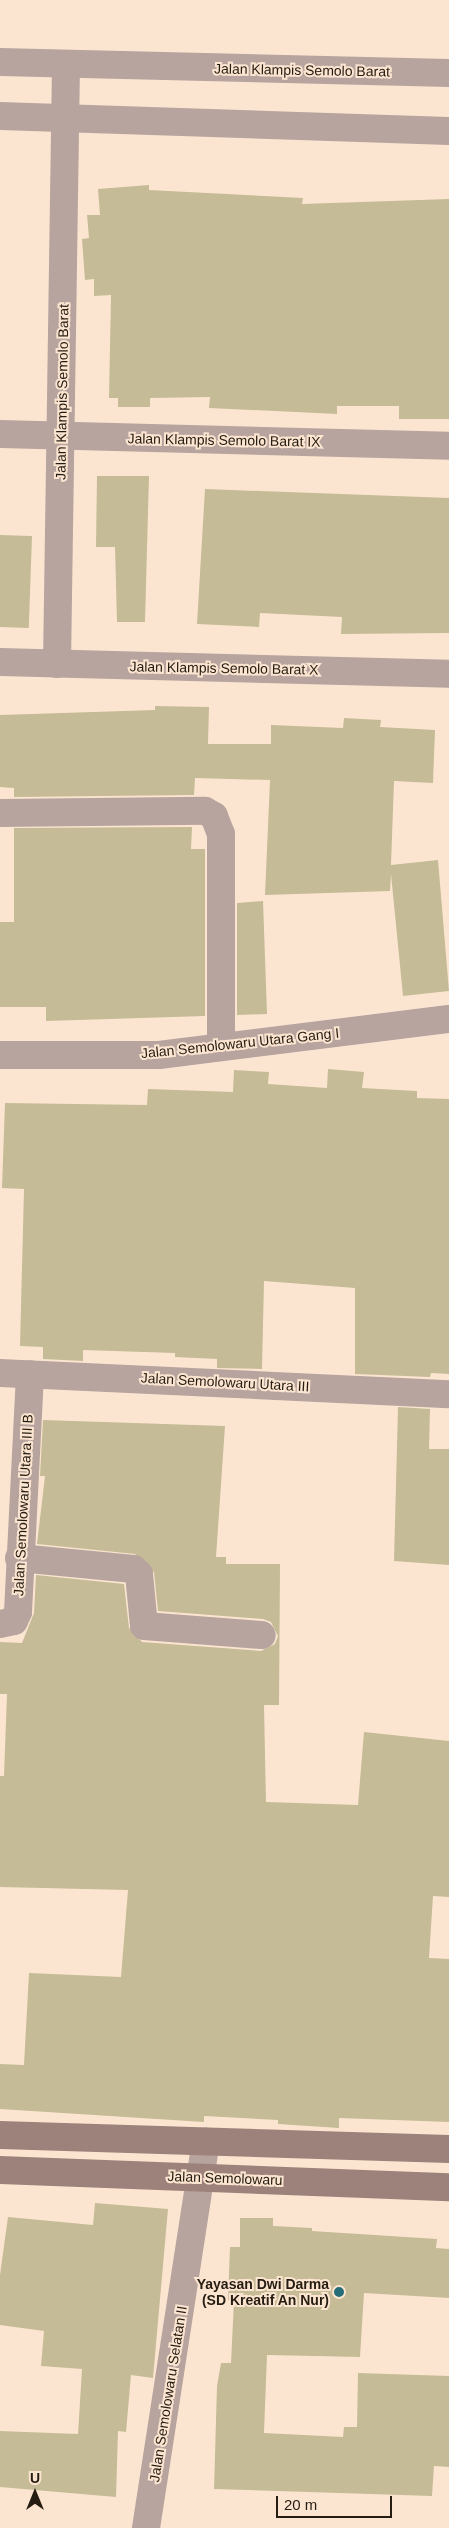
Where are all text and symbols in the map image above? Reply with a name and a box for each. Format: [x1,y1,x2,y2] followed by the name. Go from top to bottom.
[214,60,390,80] street label: Jalan Klampis Semolo Barat
[52,304,72,480] street label: Jalan Klampis Semolo Barat
[127,430,321,450] street label: Jalan Klampis Semolo Barat IX
[129,658,319,678] street label: Jalan Klampis Semolo Barat X
[140,1024,340,1062] street label: Jalan Semolowaru Utara Gang I
[140,1369,310,1395] street label: Jalan Semolowaru Utara III
[10,1414,36,1596] street label: Jalan Semolowaru Utara III B
[167,2168,283,2188] street label: Jalan Semolowaru
[197,2276,329,2308] place label: Yayasan Dwi Darma (SD Kreatif An Nur)
[333,2286,345,2298] marker: Yayasan Dwi Darma (SD Kreatif An Nur)
[146,2305,190,2483] street label: Jalan Semolowaru Selatan II
[10,2468,60,2518] north arrow
[30,2470,40,2486] text: U
[279,2486,395,2518] scale bar
[284,2496,317,2513] text: 20 m

